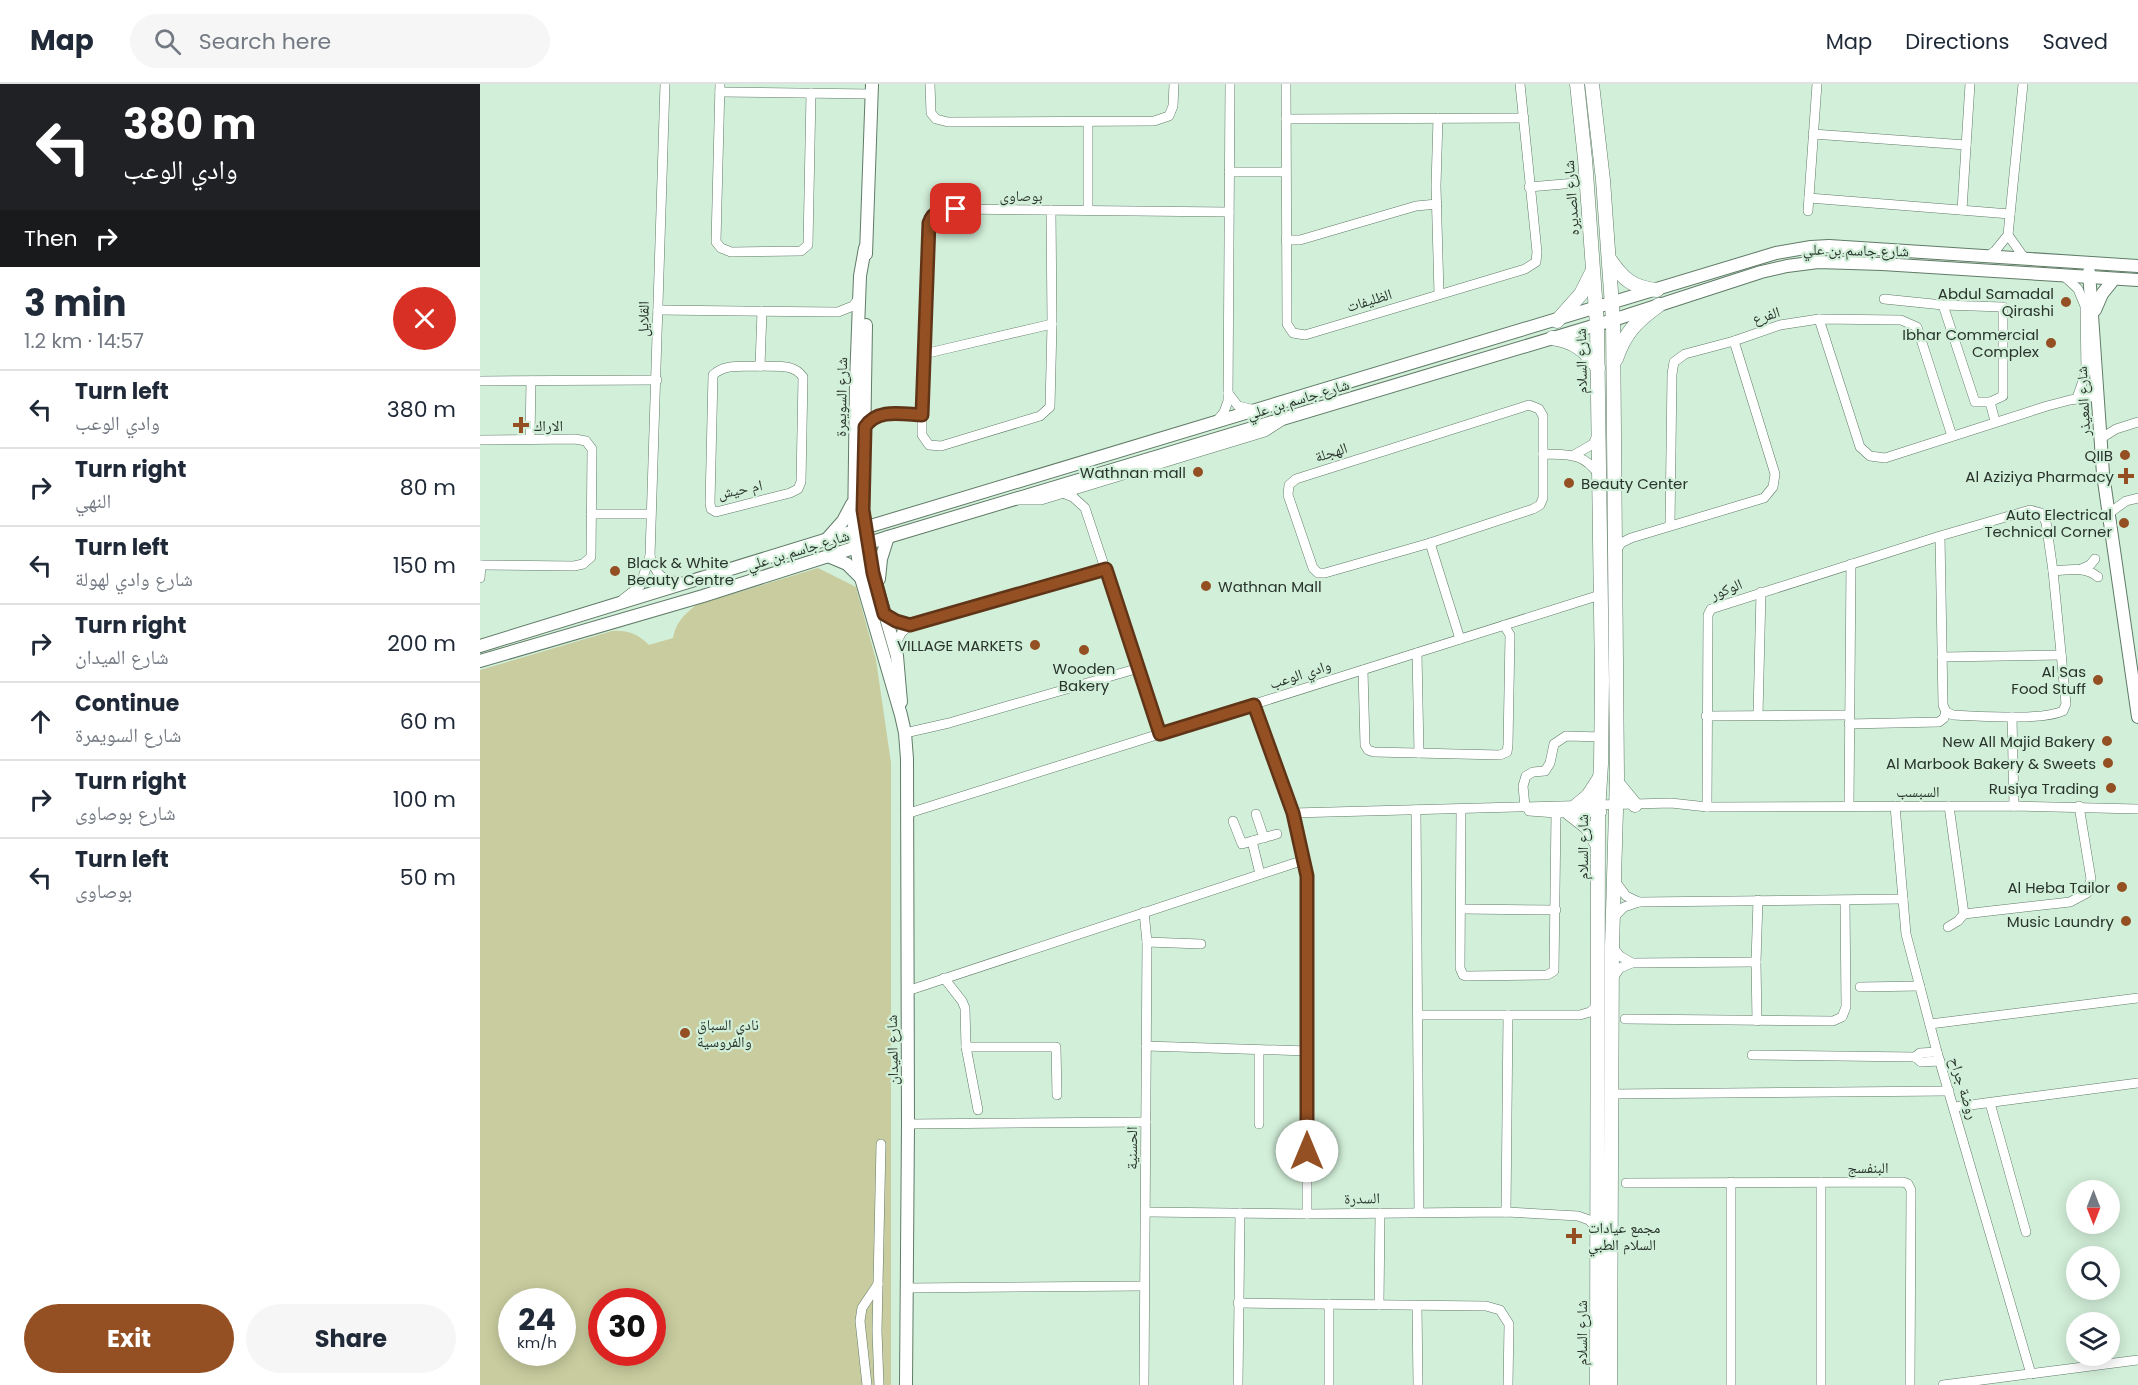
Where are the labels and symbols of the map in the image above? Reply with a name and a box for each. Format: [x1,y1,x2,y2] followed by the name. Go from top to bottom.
[1558,160,1584,236] street label: شارع الصديره
[930,183,981,234] pin
[999,185,1043,206] street label: بوصاوى
[1803,239,1909,263] street label: شارع جاسم بن علي
[1344,283,1394,317] street label: الظليفات
[1938,283,2054,321] place label: Abdul Samadal Qirashi
[2059,295,2073,309] marker: Abdul Samadal Qirashi
[632,301,654,337] street label: القلايل
[1750,301,1782,329] street label: الفرع
[1902,324,2039,362] place label: Ibhar Commercial Complex
[1570,328,1592,394] street label: شارع السلام
[2044,336,2058,350] marker: Ibhar Commercial Complex
[830,357,852,437] street label: شارع السويمرة
[2071,365,2095,437] street label: شارع المعيذر
[1244,373,1352,426] street label: شارع جاسم بن علي
[534,415,563,436] place label: الاراك
[512,416,530,434] marker: الاراك
[1312,437,1350,467] street label: الهجلة
[2085,445,2113,466] place label: QIIB
[2118,448,2132,462] marker: QIIB
[1080,462,1186,483] place label: Wathnan mall
[1191,465,1205,479] marker: Wathnan mall
[1965,466,2115,487] place label: Al Aziziya Pharmacy
[2119,469,2133,483] marker: Al Aziziya Pharmacy
[1581,473,1688,494] place label: Beauty Center
[716,474,764,504] street label: ام حيش
[1562,476,1576,490] marker: Beauty Center
[1984,504,2112,542] place label: Auto Electrical Technical Corner
[2117,516,2131,530] marker: Auto Electrical Technical Corner
[744,524,852,577] street label: شارع جاسم بن علي
[627,552,734,590] place label: Black & White Beauty Centre
[608,564,622,578] marker: Black & White Beauty Centre
[1706,573,1745,605] street label: الوكور
[1218,576,1322,597] place label: Wathnan Mall
[1199,579,1213,593] marker: Wathnan Mall
[897,635,1023,656] place label: VILLAGE MARKETS
[1028,638,1042,652] marker: VILLAGE MARKETS
[1077,643,1091,657] marker: Wooden Bakery
[1266,654,1334,696] street label: وادي الوعب
[1053,658,1115,696] place label: Wooden Bakery
[2011,661,2086,699] place label: Al Sas Food Stuff
[2091,673,2105,687] marker: Al Sas Food Stuff
[1942,731,2096,752] place label: New All Majid Bakery
[2100,734,2114,748] marker: New All Majid Bakery
[1886,753,2096,774] place label: Al Marbook Bakery & Sweets
[2101,756,2115,770] marker: Al Marbook Bakery & Sweets
[1989,778,2099,799] place label: Rusiya Trading
[1896,781,1940,802] street label: السبسب
[2104,781,2118,795] marker: Rusiya Trading
[1572,814,1593,880] street label: شارع السلام
[2007,877,2110,898] place label: Al Heba Tailor
[2115,880,2129,894] marker: Al Heba Tailor
[2007,911,2115,932] place label: Music Laundry
[2119,914,2133,928] marker: Music Laundry
[697,1014,759,1052] place label: نادي السباق والفروسية
[881,1015,903,1085] street label: شارع الميدان
[678,1026,692,1040] marker: نادي السباق والفروسية
[1945,1054,1983,1122] street label: روضة جراح
[1275,1119,1339,1183] position arrow
[1121,1126,1142,1170] street label: الحسنية
[1847,1157,1889,1178] street label: البنفسج
[2066,1180,2120,1234] north arrow
[1344,1187,1380,1209] street label: السدرة
[1588,1217,1660,1256] place label: مجمع عيادات السلام الطبي
[1565,1227,1583,1245] marker: مجمع عيادات السلام الطبي
[588,1288,666,1366] speed limit sign: 30
[1571,1300,1592,1366] street label: شارع السلام

